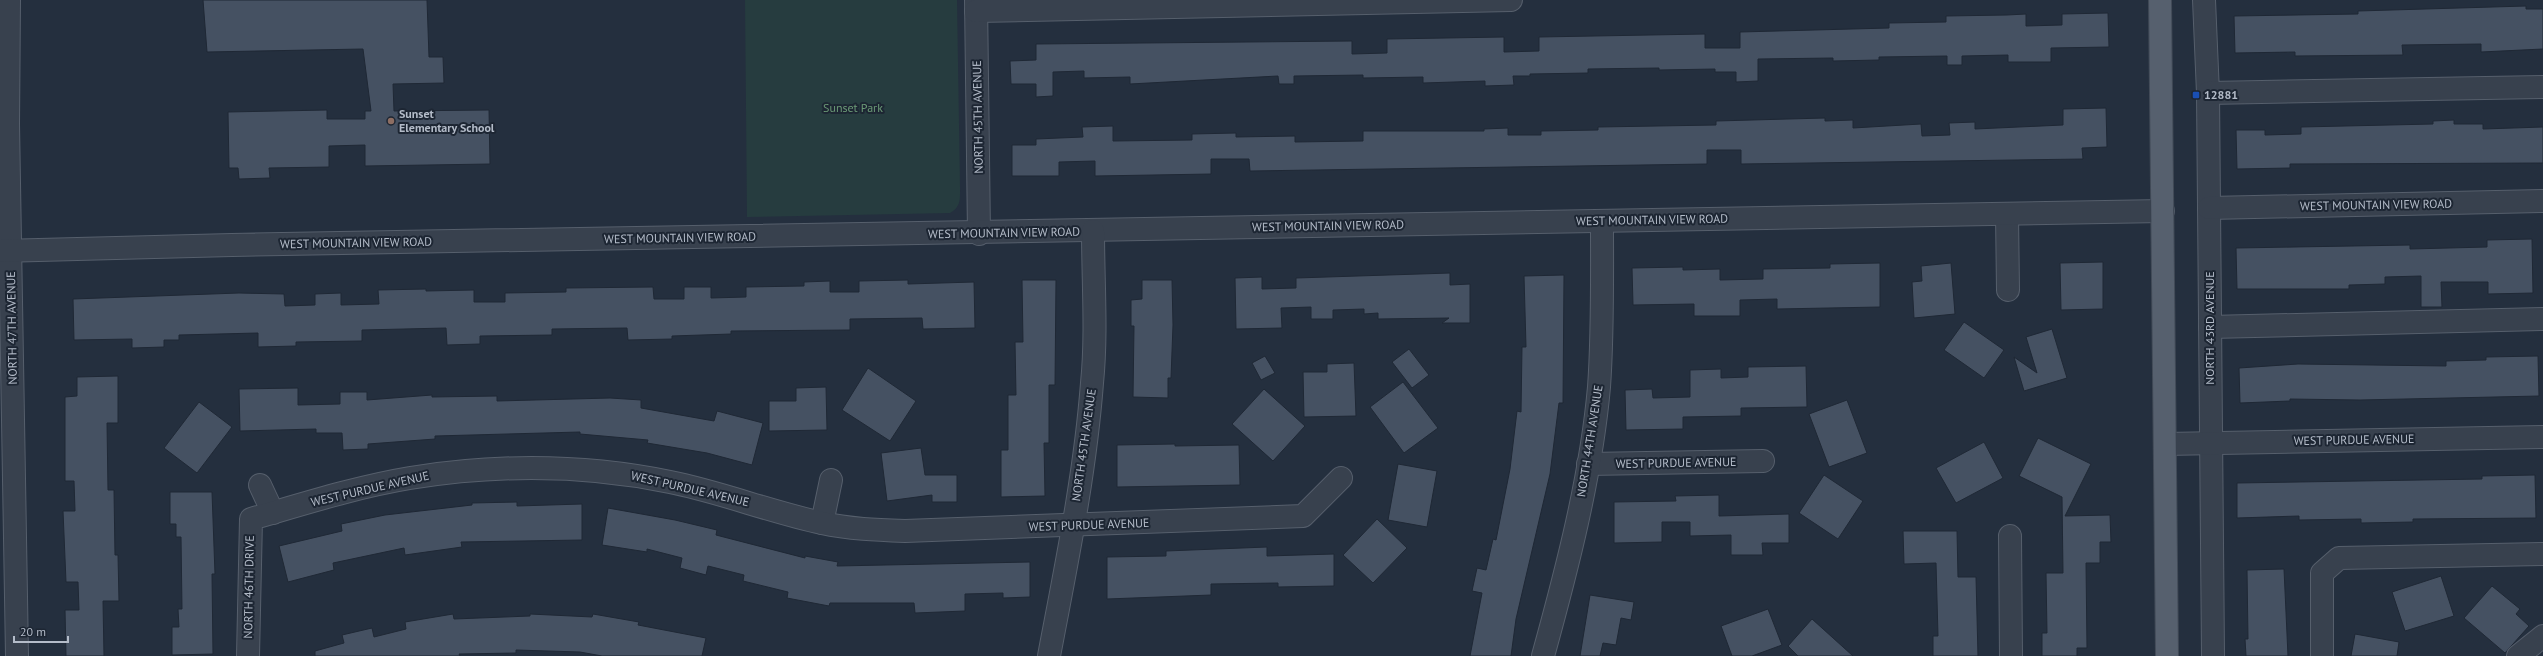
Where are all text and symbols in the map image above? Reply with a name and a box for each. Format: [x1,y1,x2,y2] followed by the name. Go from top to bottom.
[969,60,986,174] street label: NORTH 45TH AVENUE
[2204,87,2238,102] place label: 12881
[2191,90,2201,100] marker: 12881
[823,100,883,115] park label: Sunset Park
[399,106,495,135] place label: Sunset Elementary School
[386,116,396,126] marker: Sunset Elementary School
[2300,196,2452,213] street label: WEST MOUNTAIN VIEW ROAD
[1576,211,1728,228] street label: WEST MOUNTAIN VIEW ROAD
[1252,217,1404,234] street label: WEST MOUNTAIN VIEW ROAD
[928,224,1080,241] street label: WEST MOUNTAIN VIEW ROAD
[604,229,756,246] street label: WEST MOUNTAIN VIEW ROAD
[280,234,432,251] street label: WEST MOUNTAIN VIEW ROAD
[3,271,20,385] street label: NORTH 47TH AVENUE
[2202,271,2217,385] street label: NORTH 43RD AVENUE
[1573,384,1606,498] street label: NORTH 44TH AVENUE
[1068,388,1099,502] street label: NORTH 45TH AVENUE
[2293,431,2415,448] street label: WEST PURDUE AVENUE
[1615,454,1737,471] street label: WEST PURDUE AVENUE
[309,468,430,509] street label: WEST PURDUE AVENUE
[630,468,751,509] street label: WEST PURDUE AVENUE
[1028,515,1150,534] street label: WEST PURDUE AVENUE
[240,535,257,639] street label: NORTH 46TH DRIVE
[14,618,68,644] scale bar
[20,624,46,639] text: 20 m

